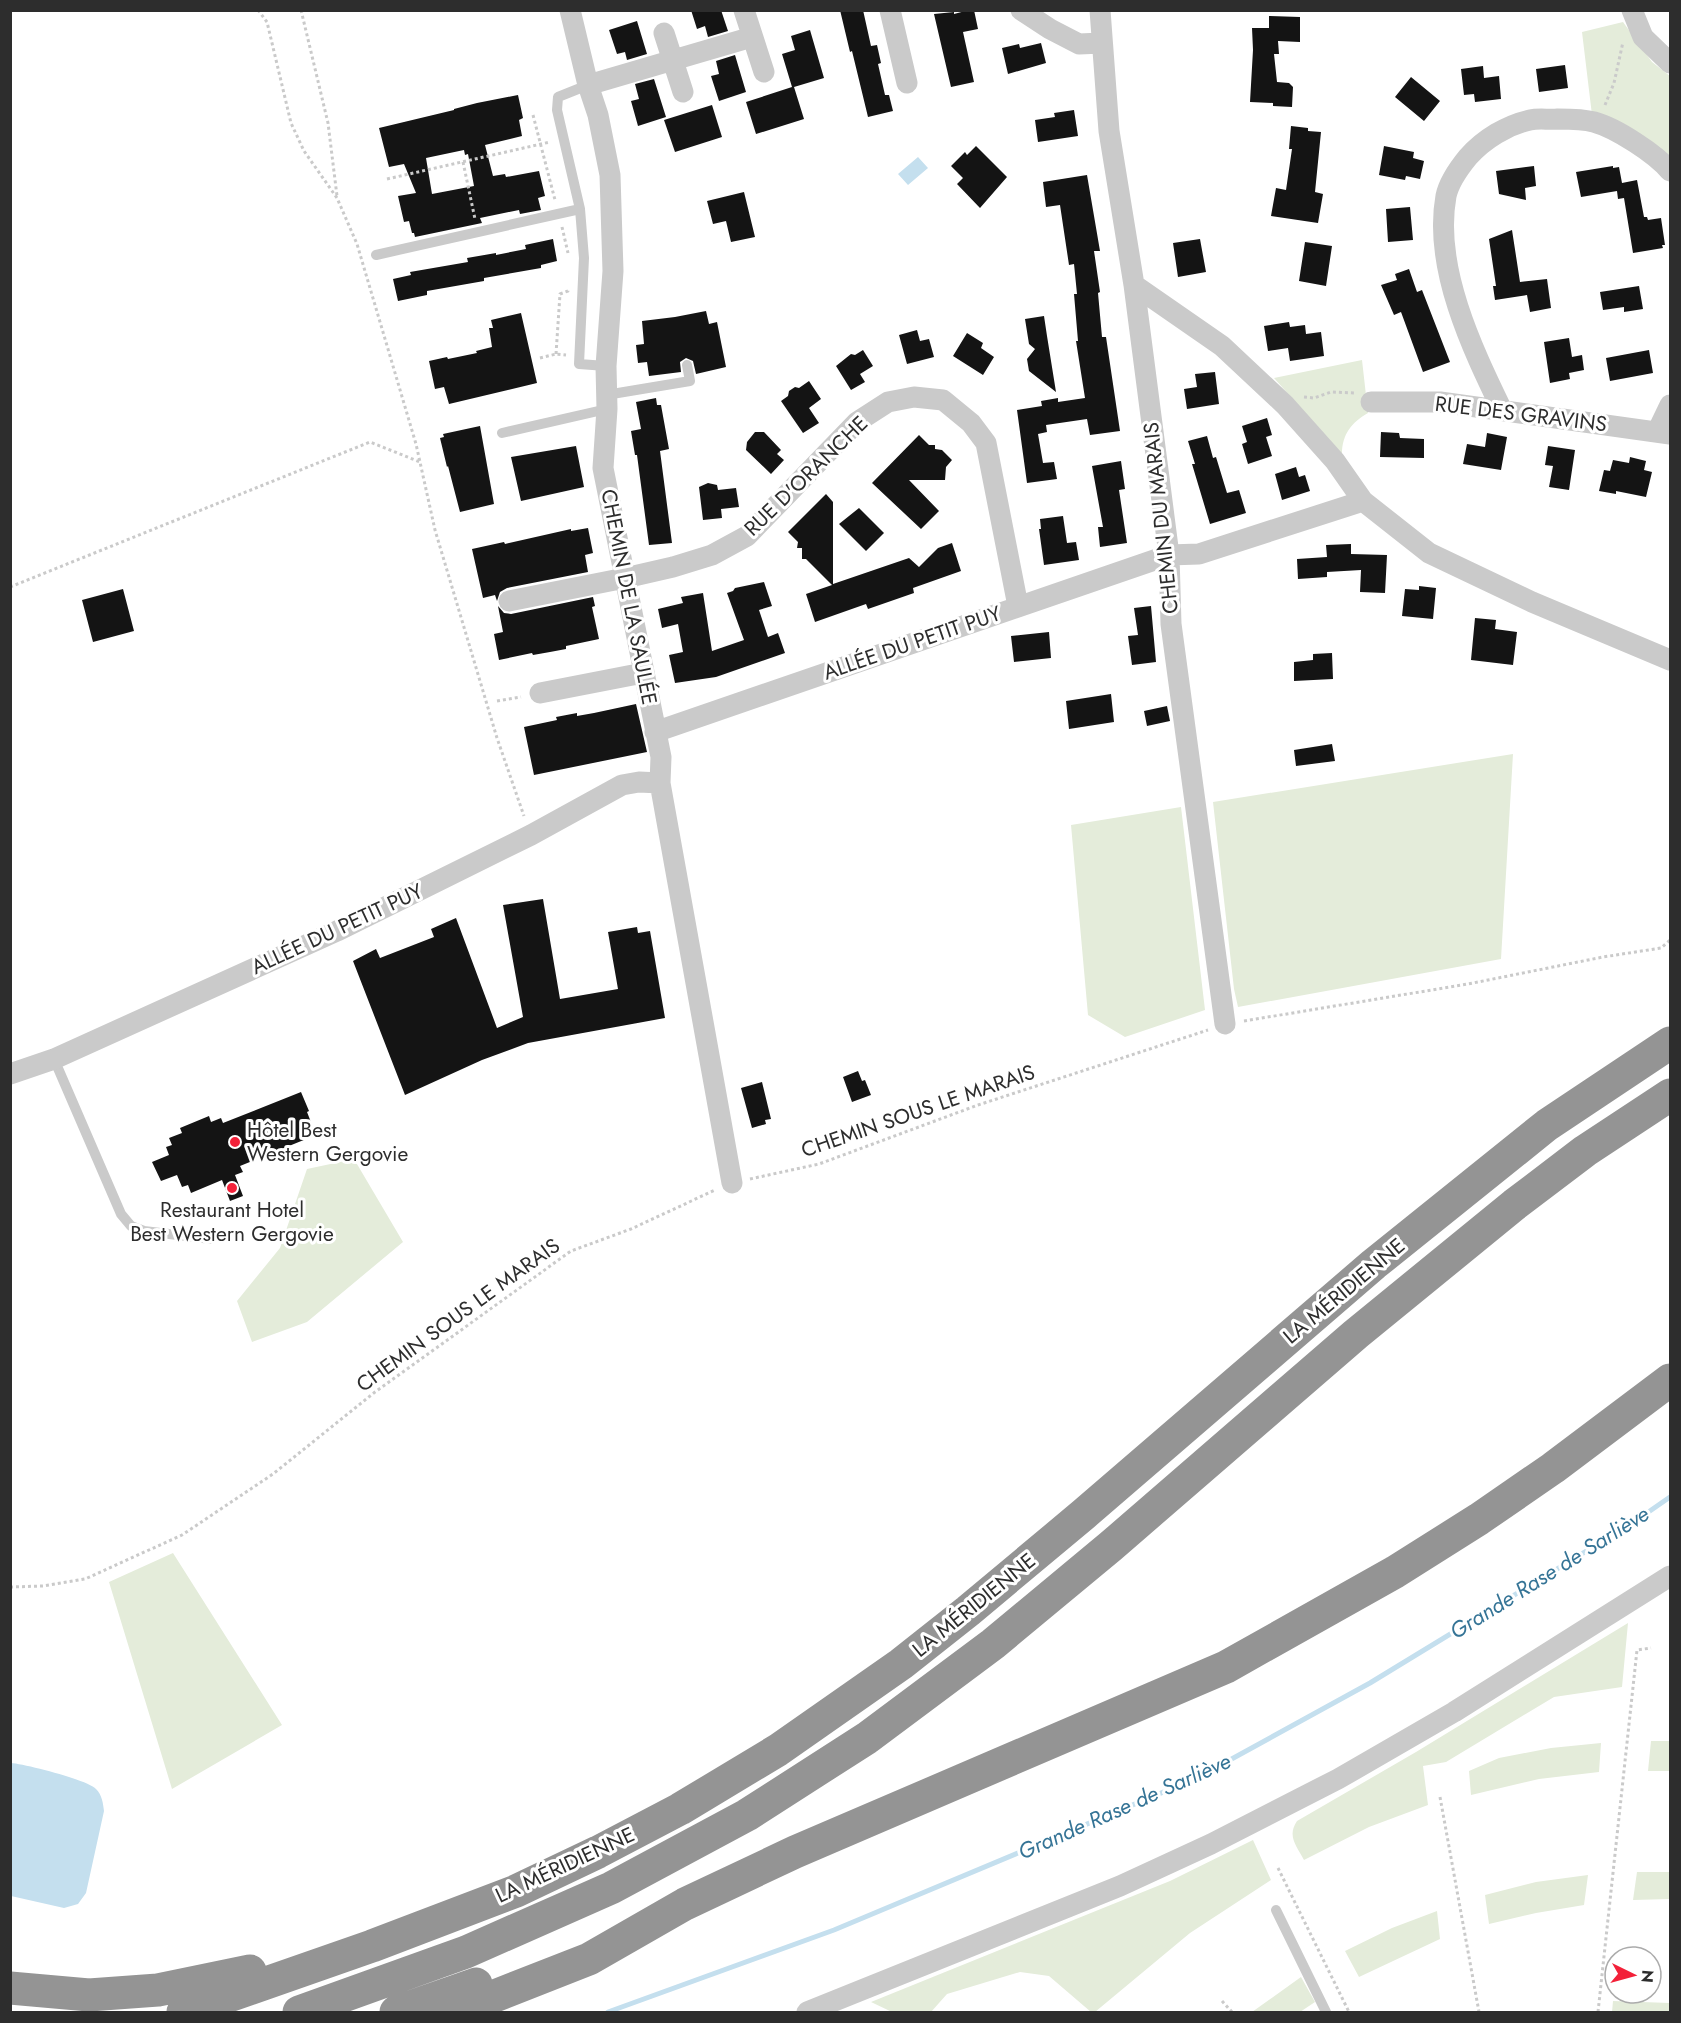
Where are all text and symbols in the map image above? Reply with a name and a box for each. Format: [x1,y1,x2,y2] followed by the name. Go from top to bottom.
[1433,389,1609,439] street label: RUE DES GRAVINS
[737,409,875,543] street label: RUE D'ORANCHE
[1136,421,1186,615] street label: CHEMIN DU MARAIS
[593,487,665,707] street label: CHEMIN DE LA SAULÉE
[819,598,1005,688] street label: ALLÉE DU PETIT PUY
[246,876,428,982] street label: ALLÉE DU PETIT PUY
[797,1057,1039,1165] street label: CHEMIN SOUS LE MARAIS
[247,1115,409,1169] place label: Hôtel Best Western Gergovie
[228,1135,242,1149] marker: Hôtel Best Western Gergovie
[225,1181,239,1195] marker: Restaurant Hotel Best Western Gergovie
[130,1195,334,1249] place label: Restaurant Hotel Best Western Gergovie
[350,1231,566,1399] street label: CHEMIN SOUS LE MARAIS
[1277,1231,1411,1351] street label: LA MÉRIDIENNE
[1443,1498,1655,1646] water label: Grande Rase de Sarliève
[906,1546,1042,1664] street label: LA MÉRIDIENNE
[1013,1745,1235,1867] water label: Grande Rase de Sarliève
[490,1820,640,1910] street label: LA MÉRIDIENNE
[1603,1945,1663,2005] north arrow
[1635,1969,1659,1984] text: N

